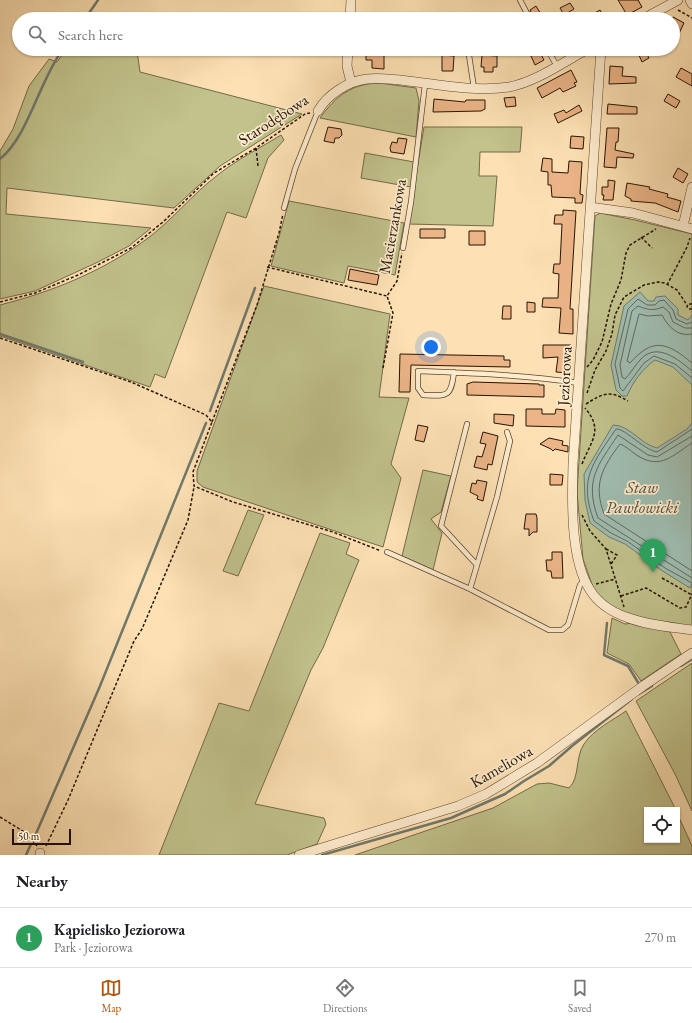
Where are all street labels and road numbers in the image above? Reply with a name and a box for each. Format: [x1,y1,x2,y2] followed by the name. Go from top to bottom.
[234,89,313,150] street label: Starodębowa
[374,177,411,275] street label: Macierzankowa
[552,345,577,408] street label: Jeziorowa
[466,740,537,793] street label: Kameliowa

